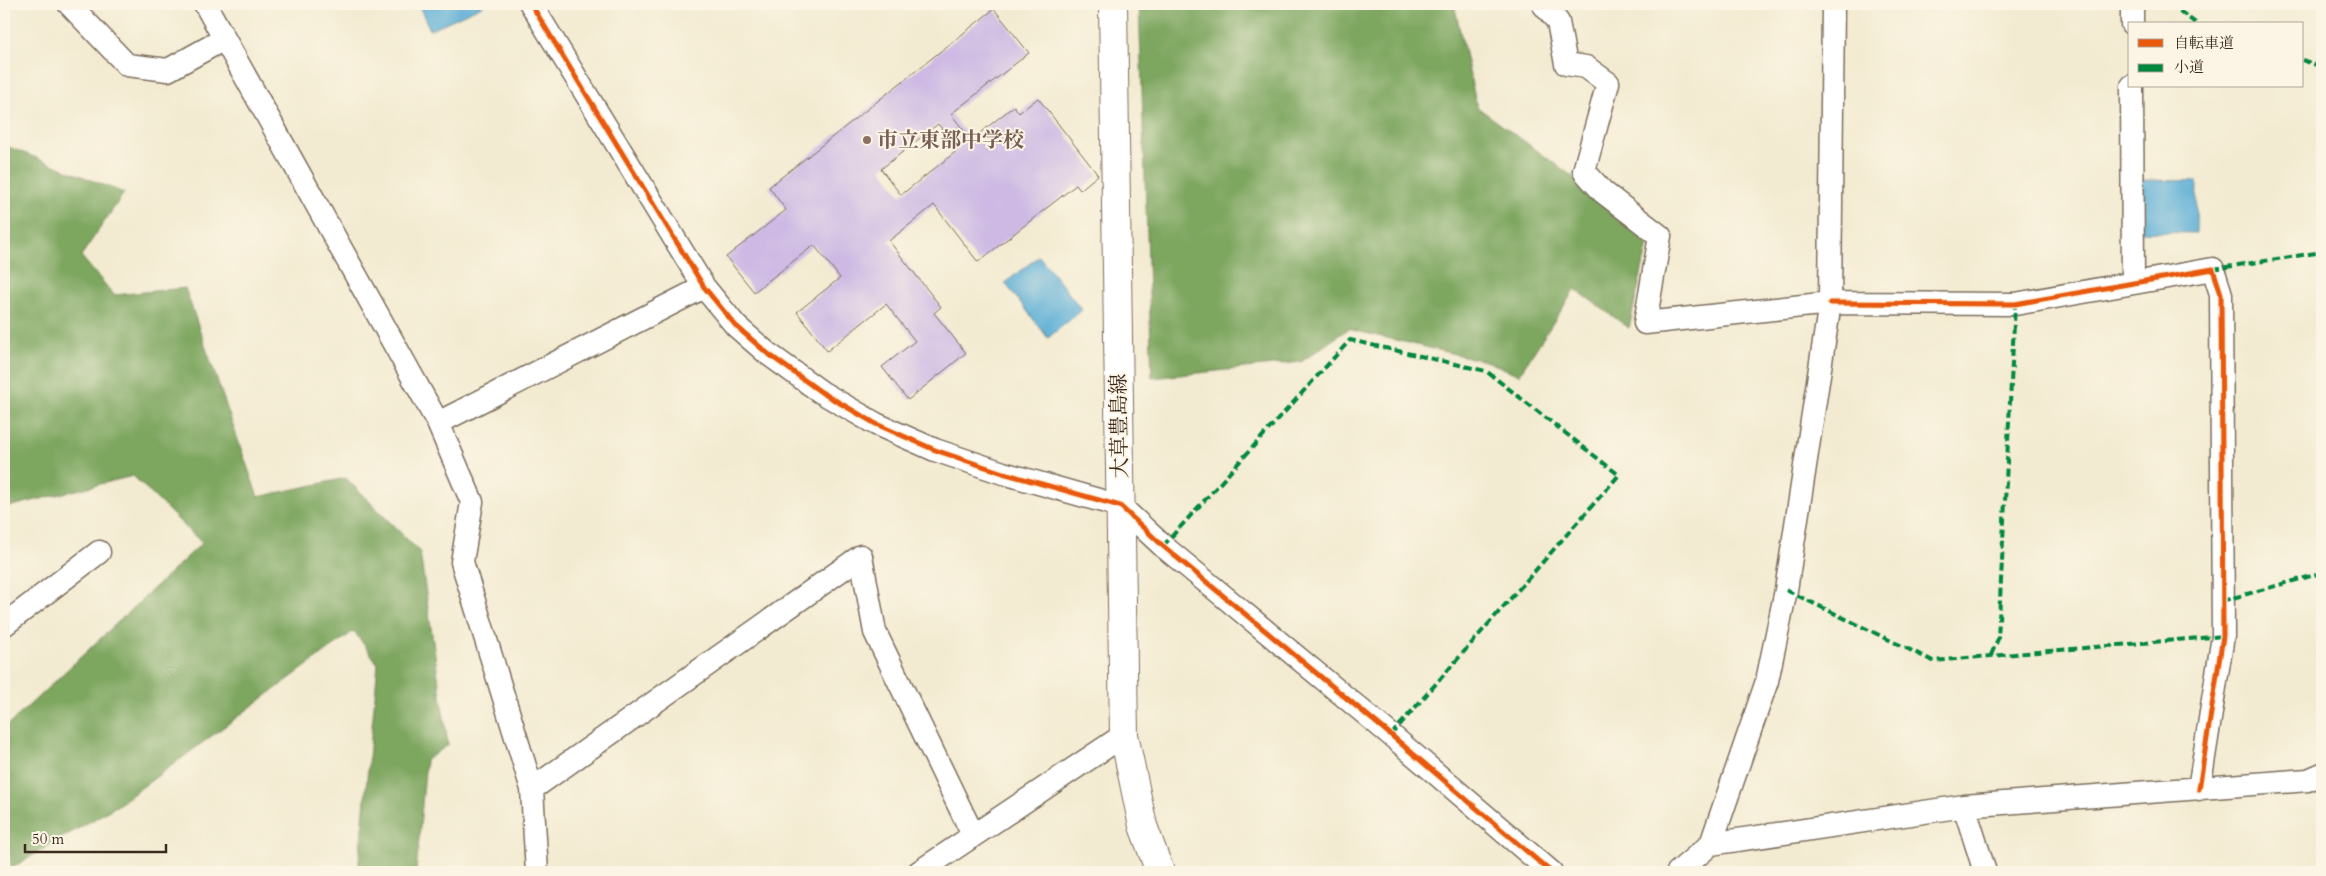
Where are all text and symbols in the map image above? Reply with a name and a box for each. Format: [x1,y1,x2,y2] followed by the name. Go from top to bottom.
[2128,22,2304,88] legend
[2174,33,2234,53] text: 自転車道
[2174,57,2204,77] text: 小道
[877,126,1024,155] place label: 市立東部中学校
[861,134,873,146] marker: 市立東部中学校
[1104,373,1135,479] street label: 大草豊島線
[25,821,166,853] scale bar
[32,829,64,849] text: 50 m

